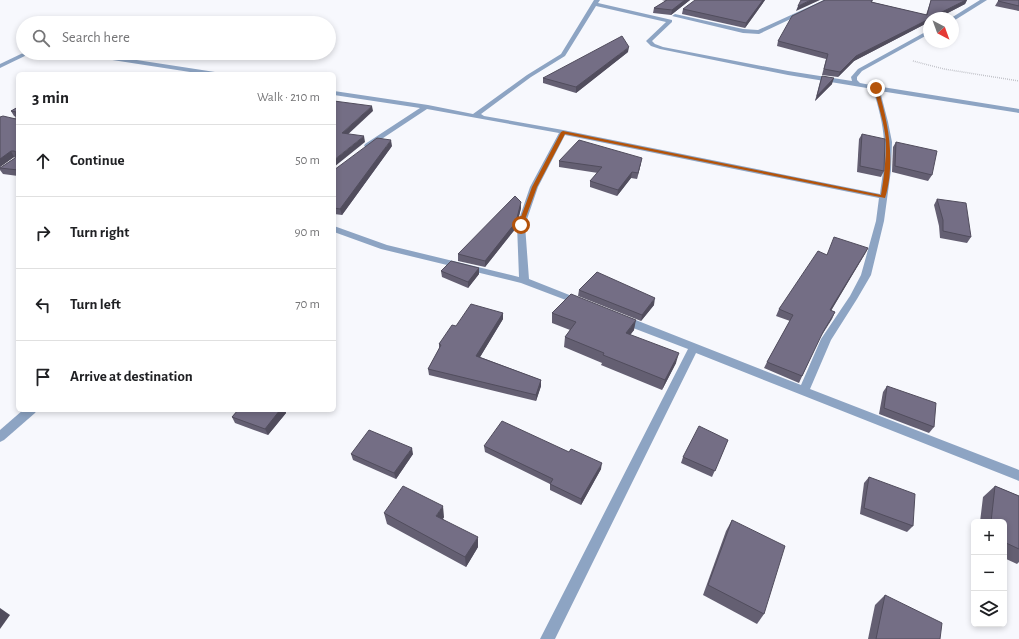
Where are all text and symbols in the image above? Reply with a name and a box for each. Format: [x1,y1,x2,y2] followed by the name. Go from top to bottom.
[923,12,959,48] north arrow
[16,16,336,60] search box
[30,27,52,49] icon: search
[62,30,130,45] text: Search here
[867,79,885,97] route end
[32,89,69,106] text: 3 min
[257,91,320,104] text: Walk · 210 m
[32,150,54,172] icon: ahead
[70,153,125,168] text: Continue
[295,154,320,167] text: 50 m
[512,216,530,234] route start
[32,222,54,244] icon: right
[70,225,129,240] text: Turn right
[294,226,320,239] text: 90 m
[32,294,54,316] icon: left
[70,297,121,312] text: Turn left
[295,298,320,311] text: 70 m
[32,366,54,388] icon: arrive
[70,369,193,384] text: Arrive at destination
[971,519,1007,627] map controls
[971,519,1007,555] button: +
[971,555,1007,591] button: −
[971,591,1007,627] button: layers

